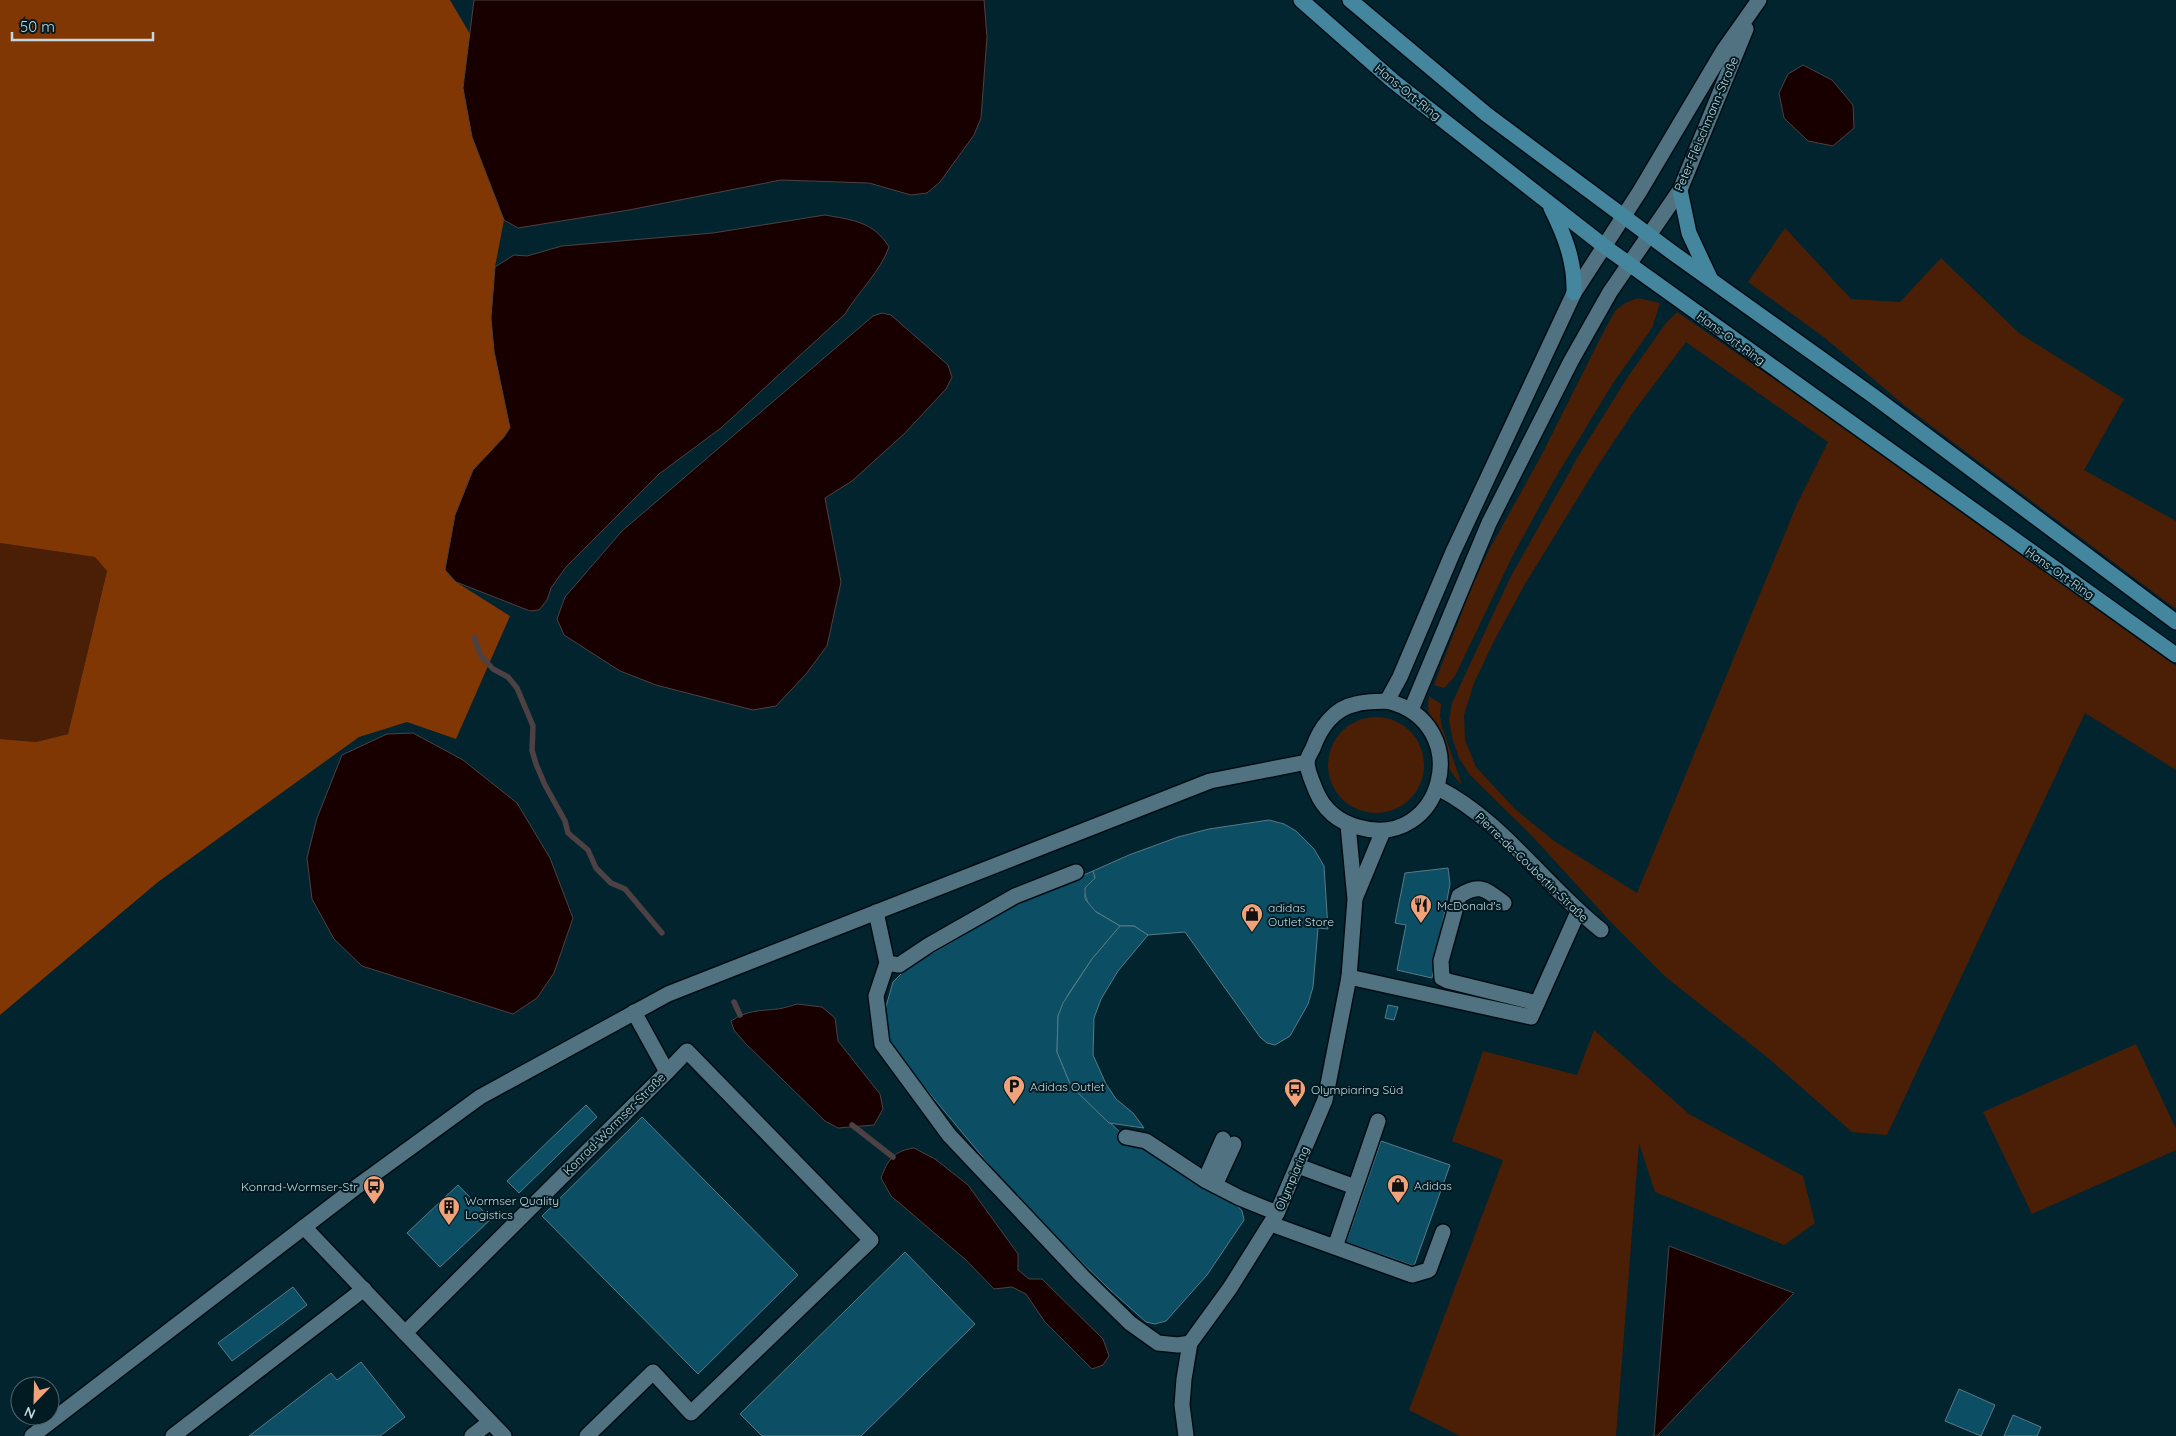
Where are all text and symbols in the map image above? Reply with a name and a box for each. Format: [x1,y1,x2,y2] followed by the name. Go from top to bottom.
[12,10,154,42] scale bar
[20,17,55,36] text: 50 m
[1671,54,1741,194] street label: Peter-Fleischmann-Straße
[1372,61,1444,123] street label: Hans-Ort-Ring
[1694,308,1768,368] street label: Hans-Ort-Ring
[2023,544,2097,602] street label: Hans-Ort-Ring
[1472,809,1592,925] street label: Pierre-de-Coubertin-Straße
[1409,893,1433,924] restaurant icon: McDonald's
[1437,898,1502,913] place label: McDonald's
[1268,900,1334,929] place label: adidas Outlet Store
[1240,902,1264,933] shop icon: adidas Outlet Store
[560,1070,668,1178] street label: Konrad-Wormser-Straße
[1002,1074,1026,1105] parking icon: Adidas Outlet
[1283,1077,1307,1108] bus stop icon: Olympiaring Süd
[1030,1079,1105,1094] place label: Adidas Outlet
[1311,1082,1403,1097] place label: Olympiaring Süd
[1272,1144,1312,1212] street label: Olympiaring
[1386,1173,1410,1204] shop icon: Adidas
[362,1174,386,1205] bus stop icon: Konrad-Wormser-Str
[1414,1178,1452,1193] place label: Adidas
[241,1179,358,1194] place label: Konrad-Wormser-Str
[465,1193,559,1222] place label: Wormser Quality Logistics
[437,1195,461,1226] building icon: Wormser Quality Logistics
[10,1376,60,1426] north arrow
[22,1403,38,1423] text: N

